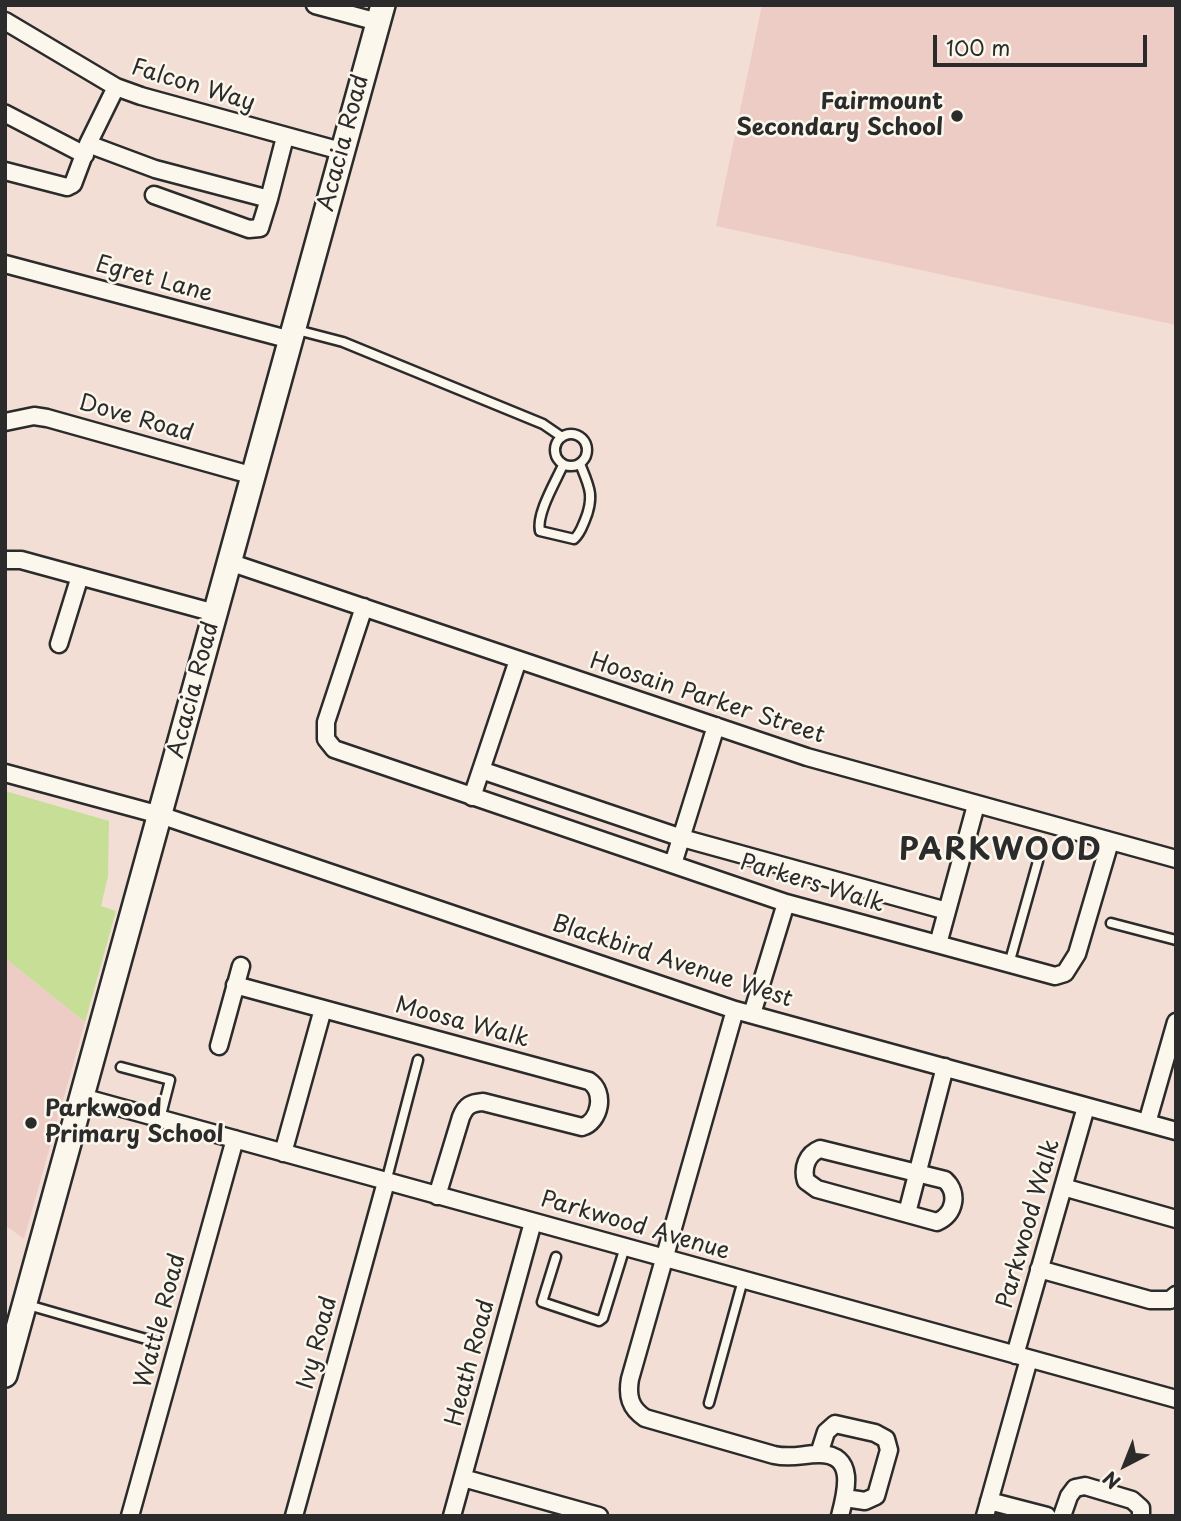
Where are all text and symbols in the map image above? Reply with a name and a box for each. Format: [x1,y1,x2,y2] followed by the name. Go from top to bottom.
[936,21,1150,65] scale bar
[946,31,1010,63] text: 100 m
[128,54,258,118] street label: Falcon Way
[313,72,375,214] street label: Acacia Road
[736,89,943,143] place label: Fairmount Secondary School
[949,108,965,124] marker: Fairmount Secondary School
[92,251,216,309] street label: Egret Lane
[76,390,196,448] street label: Dove Road
[163,619,225,761] street label: Acacia Road
[586,648,828,750] street label: Hoosain Parker Street
[901,834,1101,870] district label: PARKWOOD
[736,849,888,919] street label: Parkers Walk
[548,910,796,1014] street label: Blackbird Avenue West
[392,992,532,1054] street label: Moosa Walk
[45,1096,224,1150] place label: Parkwood Primary School
[23,1115,39,1131] marker: Parkwood Primary School
[992,1136,1066,1312] street label: Parkwood Walk
[537,1186,733,1266] street label: Parkwood Avenue
[130,1251,192,1391] street label: Wattle Road
[292,1294,344,1392] street label: Ivy Road
[441,1297,501,1429] street label: Heath Road
[1090,1430,1160,1500] north arrow
[1096,1465,1126,1496] text: N

